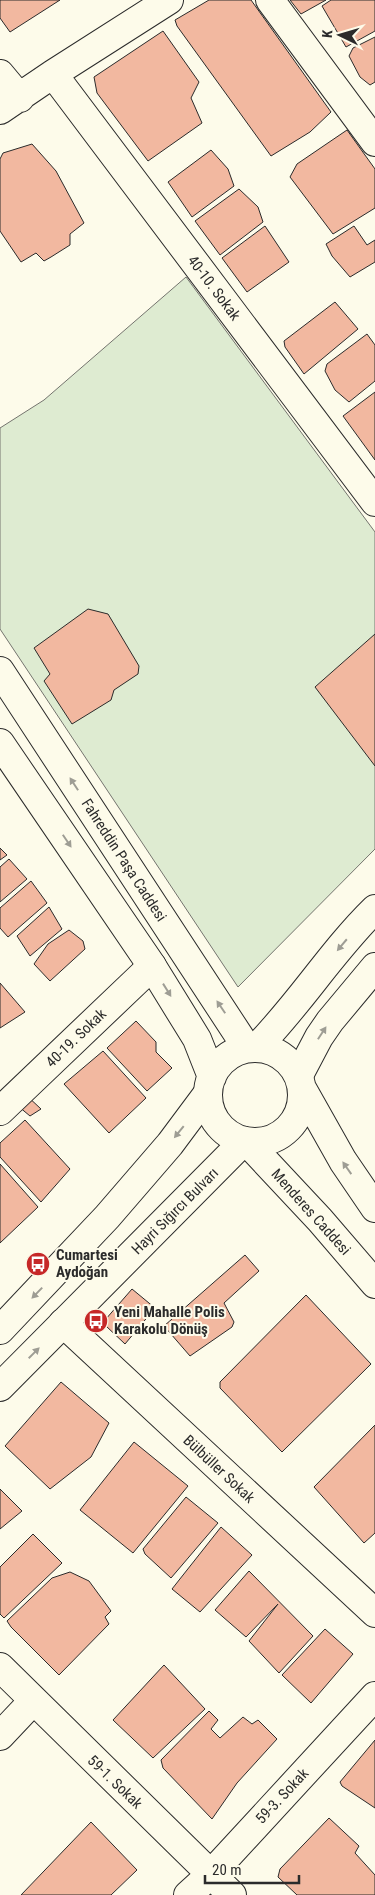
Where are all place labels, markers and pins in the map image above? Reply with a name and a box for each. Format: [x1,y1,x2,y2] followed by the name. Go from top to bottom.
[56,1246,118,1281] place label: Cumartesi Aydoğan
[25,1251,51,1277] bus stop icon: Cumartesi Aydoğan
[114,1303,225,1338] place label: Yeni Mahalle Polis Karakolu Dönüş
[83,1308,109,1334] bus stop icon: Yeni Mahalle Polis Karakolu Dönüş

